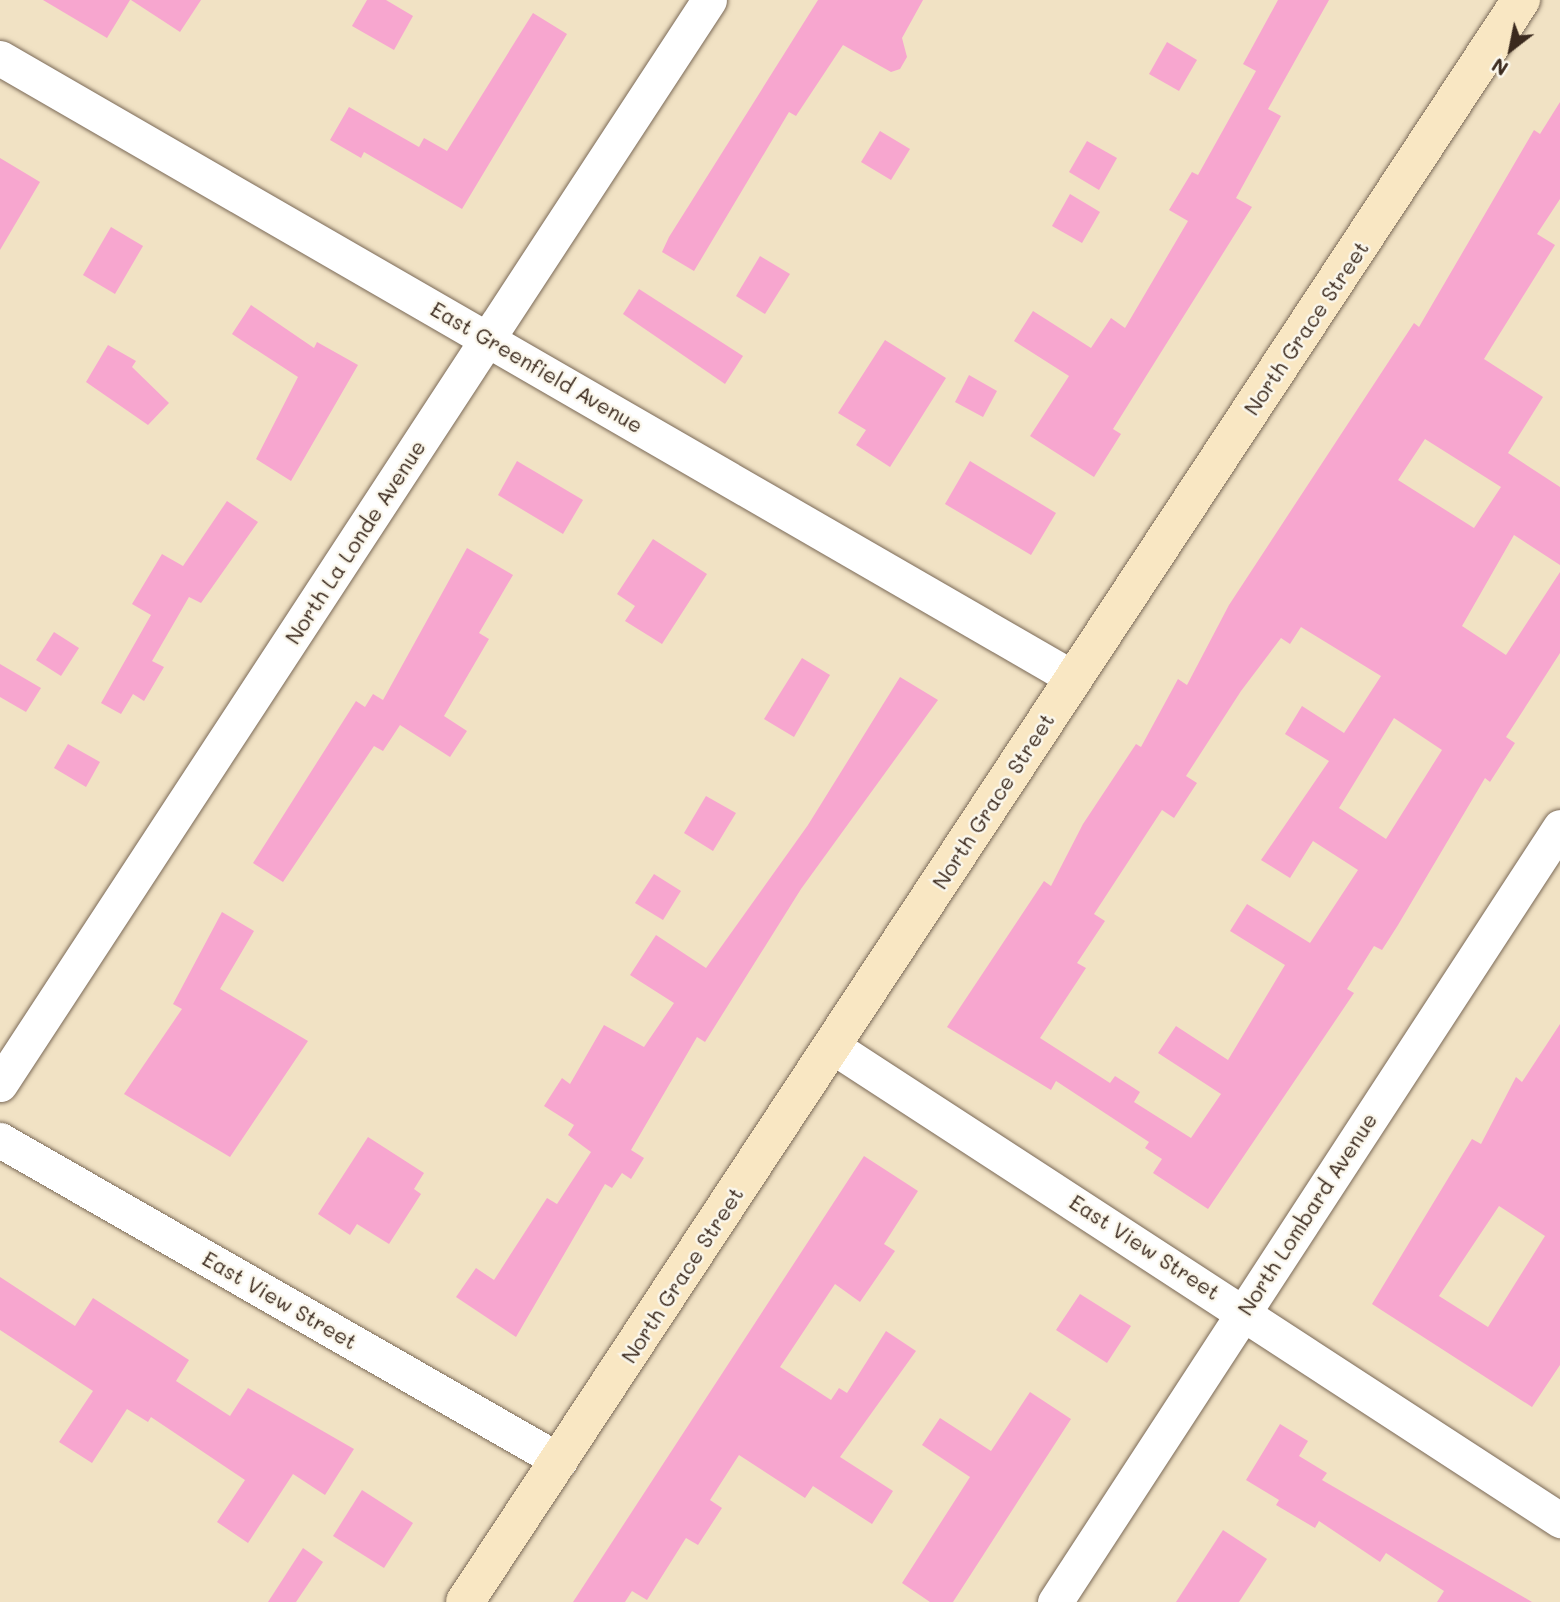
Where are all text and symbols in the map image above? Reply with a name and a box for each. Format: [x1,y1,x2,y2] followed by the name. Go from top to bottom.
[1476,14,1546,84] north arrow
[1487,53,1512,82] text: N
[1238,236,1374,420] street label: North Grace Street
[427,296,647,438] street label: East Greenfield Avenue
[280,435,430,649] street label: North La Londe Avenue
[927,708,1059,894] street label: North Grace Street
[1232,1108,1382,1320] street label: North Lombard Avenue
[616,1182,748,1368] street label: North Grace Street
[1065,1189,1225,1305] street label: East View Street
[198,1246,362,1354] street label: East View Street

